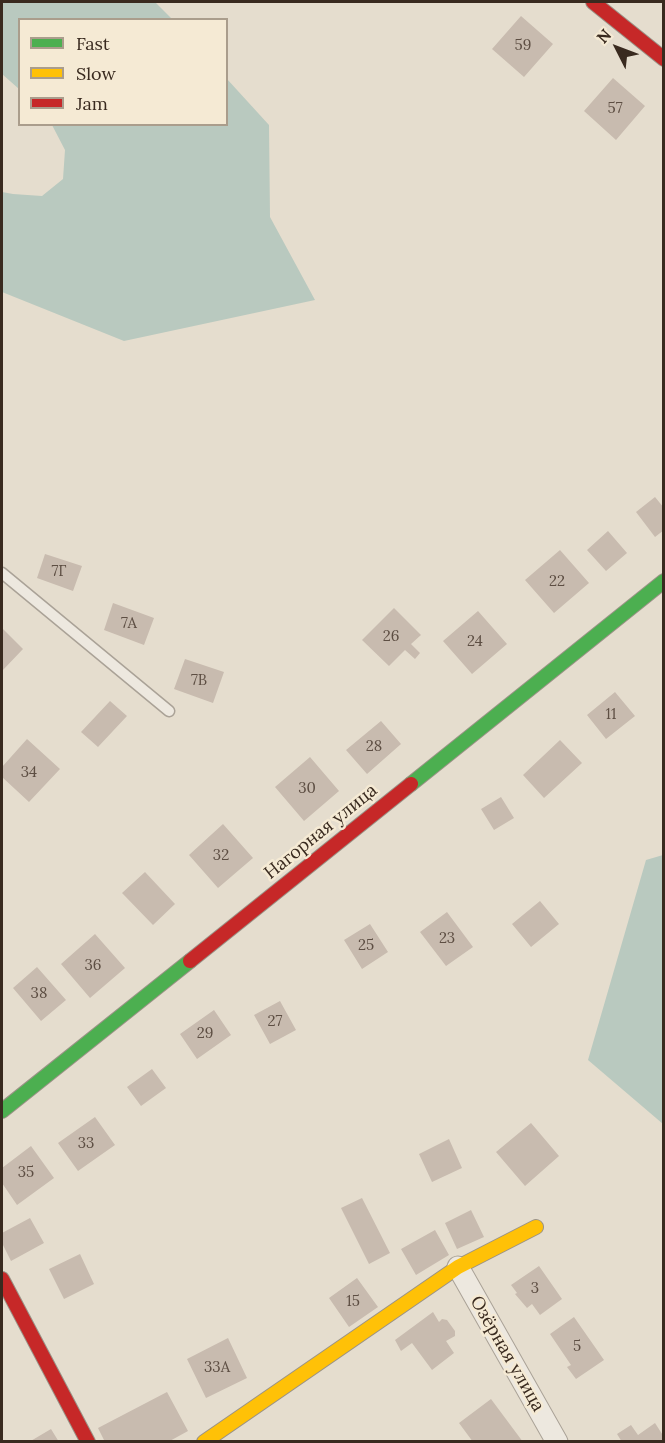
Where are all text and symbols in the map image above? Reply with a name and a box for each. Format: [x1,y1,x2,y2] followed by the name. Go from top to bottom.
[18,18,228,126] legend
[587,18,647,78] north arrow
[592,25,615,47] text: N
[76,32,110,55] text: Fast
[515,37,531,55] house number: 59
[76,62,116,85] text: Slow
[76,92,108,115] text: Jam
[607,100,623,118] house number: 57
[51,563,67,581] house number: 7Г
[549,573,565,591] house number: 22
[121,615,137,633] house number: 7А
[383,628,399,646] house number: 26
[467,633,483,651] house number: 24
[191,672,207,690] house number: 7В
[606,706,616,724] house number: 11
[366,738,382,756] house number: 28
[21,764,37,782] house number: 34
[260,780,382,884] street label: Нагорная улица
[298,780,316,798] house number: 30
[213,847,229,865] house number: 32
[439,930,455,948] house number: 23
[358,937,374,955] house number: 25
[84,957,102,975] house number: 36
[31,985,47,1003] house number: 38
[268,1013,282,1031] house number: 27
[197,1025,213,1043] house number: 29
[78,1135,94,1153] house number: 33
[18,1164,34,1182] house number: 35
[531,1280,539,1298] house number: 3
[465,1292,549,1416] street label: Озёрная улица
[346,1293,360,1311] house number: 15
[573,1338,581,1356] house number: 5
[204,1359,230,1377] house number: 33А

